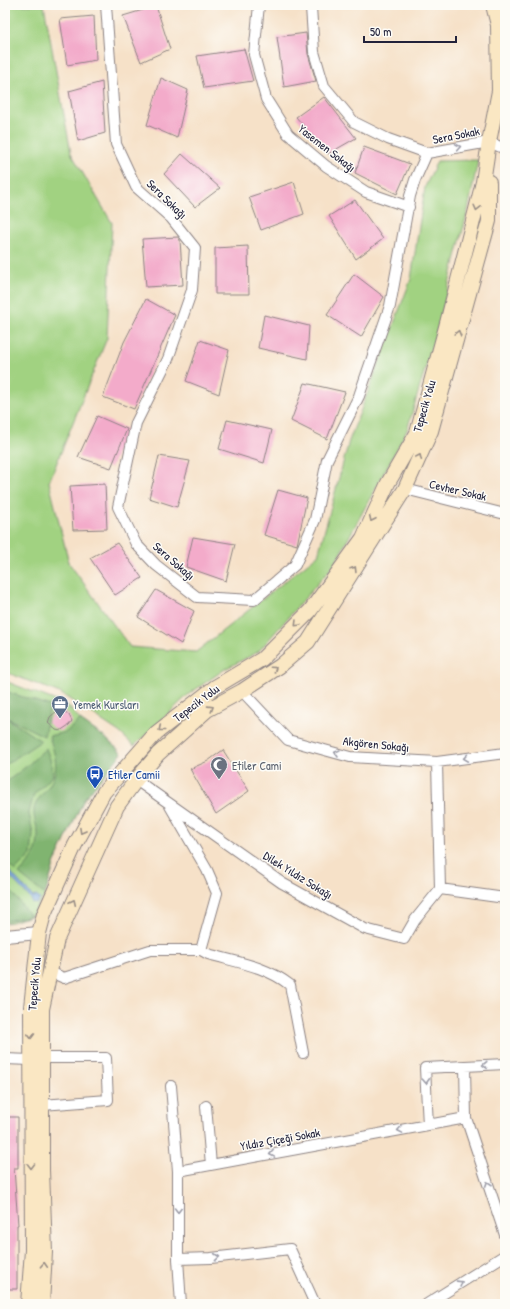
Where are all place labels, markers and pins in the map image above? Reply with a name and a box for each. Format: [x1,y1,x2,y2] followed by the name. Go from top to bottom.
[50,694,70,719] office icon: Yemek Kursları
[73,696,139,713] place label: Yemek Kursları
[209,755,229,780] mosque icon: Etiler Cami
[232,757,282,774] place label: Etiler Cami
[85,764,105,789] bus stop icon: Etiler Camii
[108,766,160,783] place label: Etiler Camii

